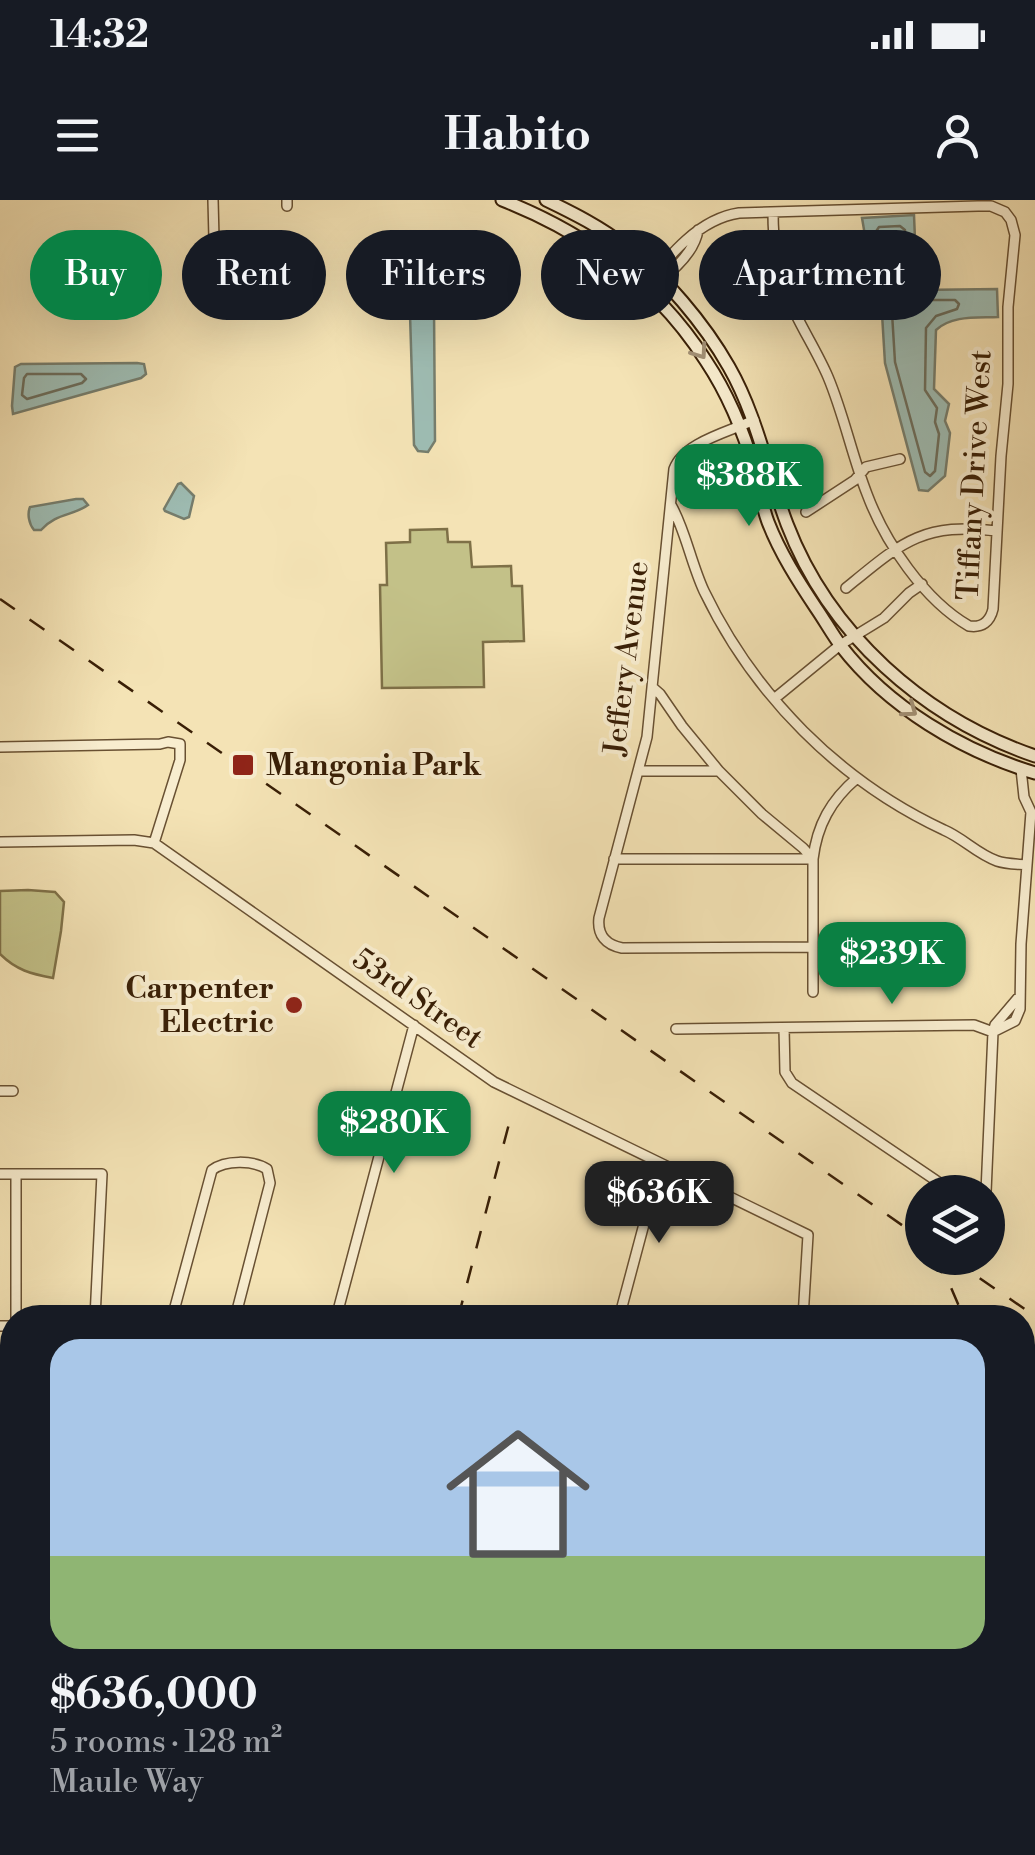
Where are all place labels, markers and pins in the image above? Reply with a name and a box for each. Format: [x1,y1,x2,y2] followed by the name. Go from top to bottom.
[679,444,819,529] pin: $388K
[266,747,482,785] place label: Mangonia Park
[230,752,256,778] marker: Mangonia Park
[822,922,962,1007] pin: $239K
[125,970,274,1042] place label: Carpenter Electric
[283,994,305,1016] marker: Carpenter Electric
[324,1091,464,1176] pin: $280K
[589,1161,729,1246] pin: $636K

